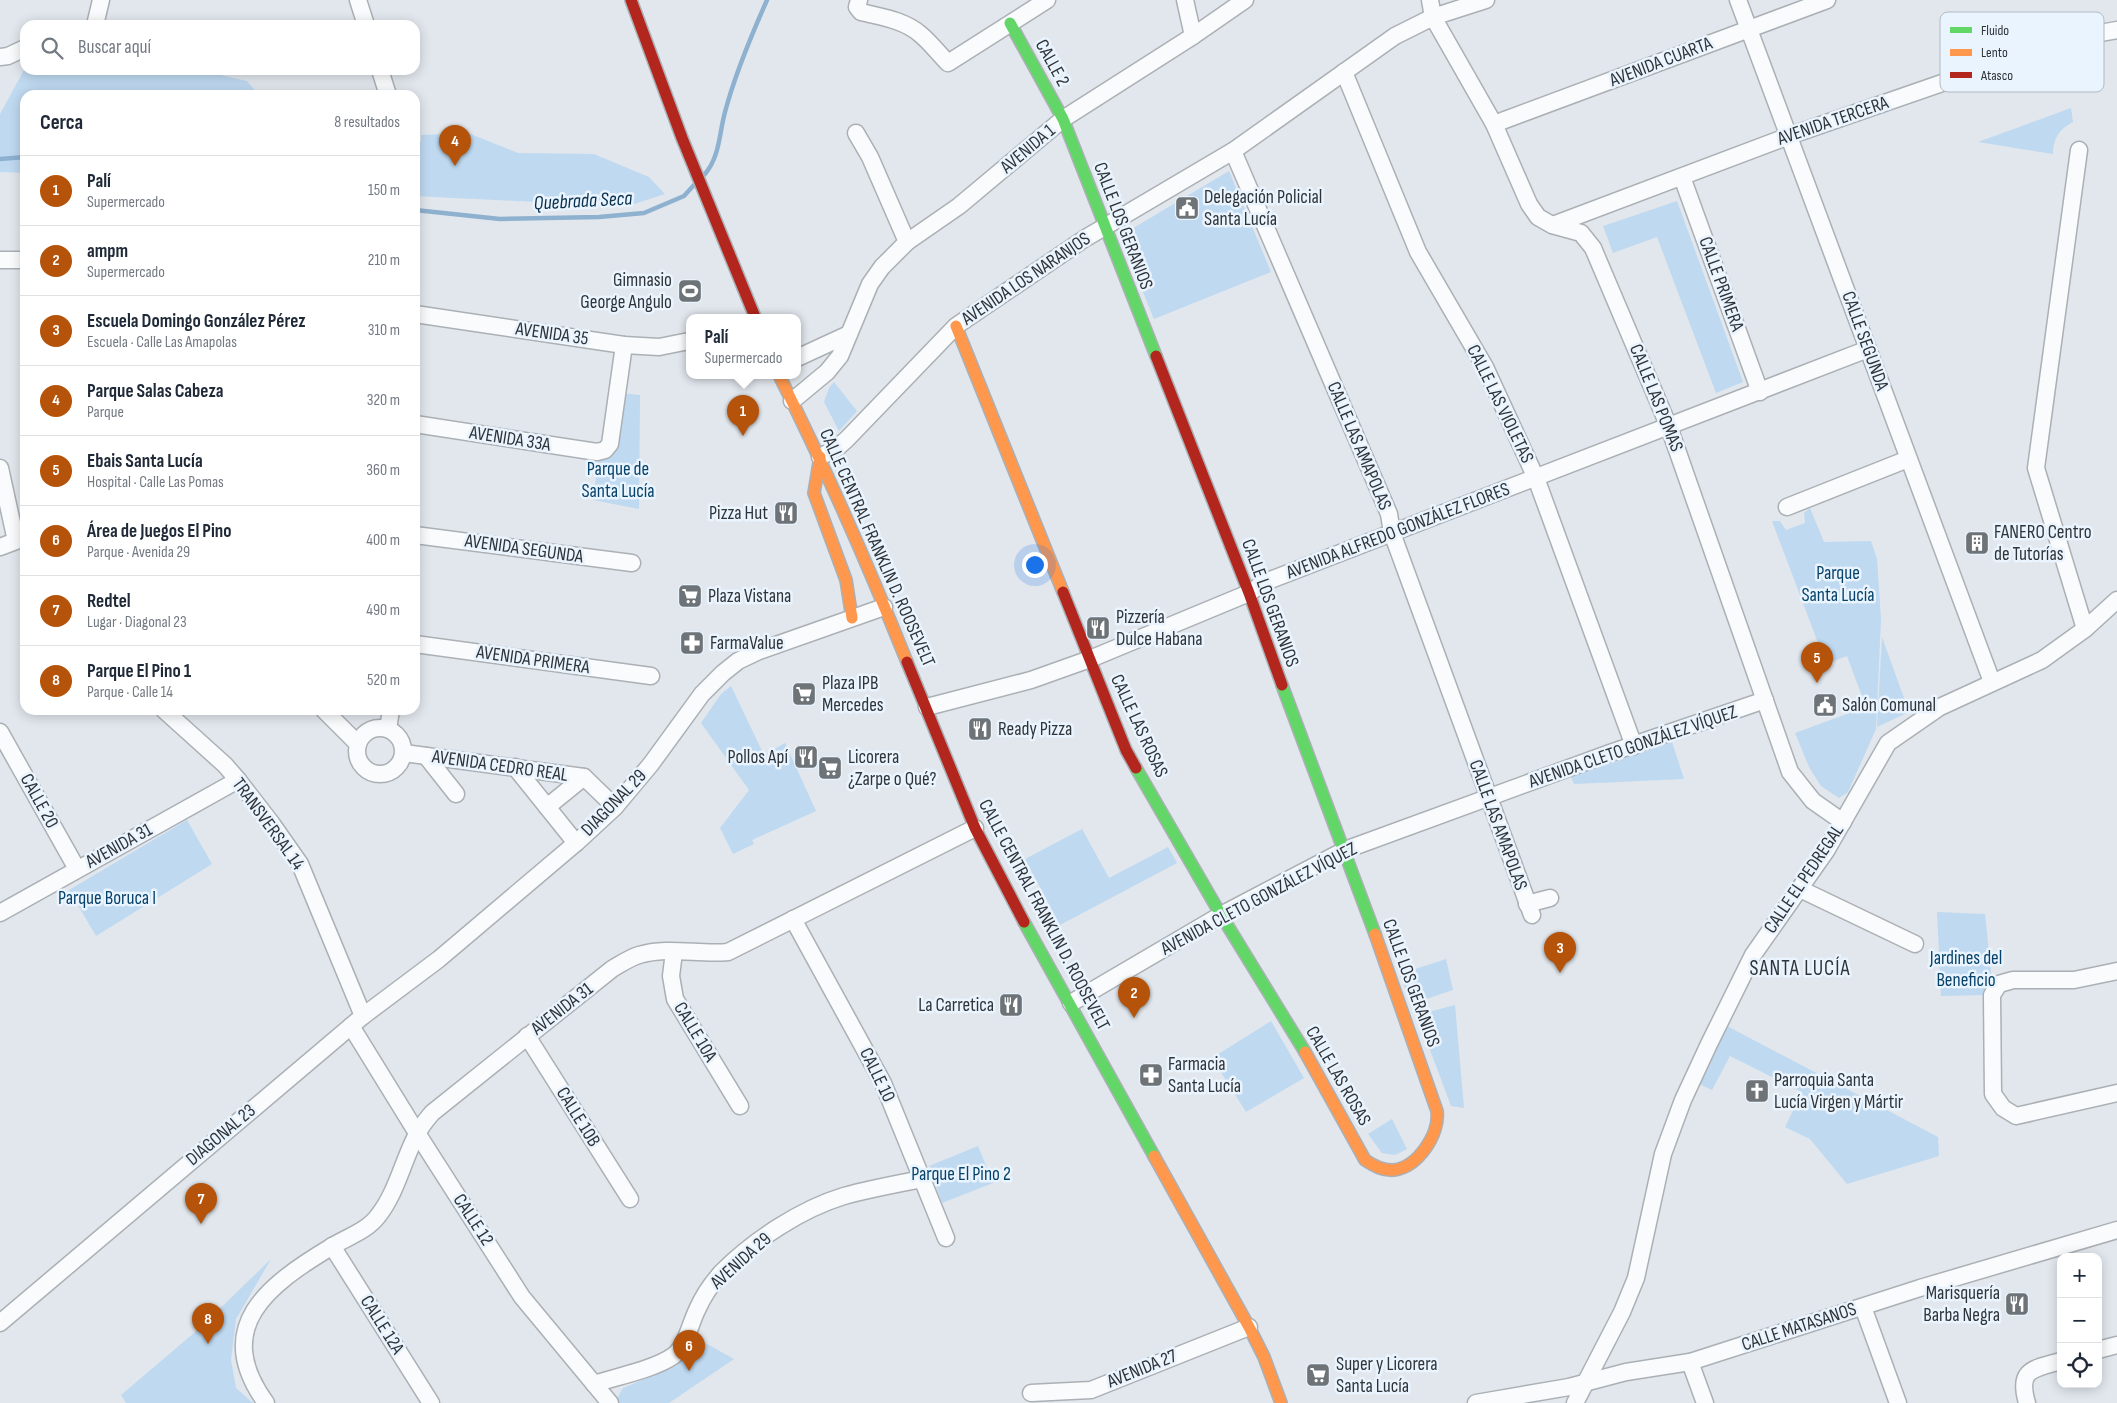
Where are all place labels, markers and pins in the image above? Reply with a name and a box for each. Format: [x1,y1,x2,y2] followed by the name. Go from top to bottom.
[439,125,471,166] pin: 4
[1204,186,1322,231] place label: Delegación Policial Santa Lucía
[1174,195,1200,221] public building icon: Delegación Policial Santa Lucía
[580,269,672,314] place label: Gimnasio George Angulo
[677,278,703,304] sports icon: Gimnasio George Angulo
[727,395,759,436] pin: 1
[773,500,799,526] restaurant icon: Pizza Hut
[709,502,768,525] place label: Pizza Hut
[1994,521,2092,566] place label: FANERO Centro de Tutorías
[1964,530,1990,556] building icon: FANERO Centro de Tutorías
[677,583,703,609] supermarket icon: Plaza Vistana
[708,585,791,608] place label: Plaza Vistana
[1116,606,1203,651] place label: Pizzería Dulce Habana
[1085,615,1111,641] restaurant icon: Pizzería Dulce Habana
[679,630,705,656] pharmacy icon: FarmaValue
[710,632,784,655] place label: FarmaValue
[1801,642,1833,683] pin: 5
[822,672,884,717] place label: Plaza IPB Mercedes
[791,681,817,707] supermarket icon: Plaza IPB Mercedes
[1812,692,1838,718] public building icon: Salón Comunal
[1842,694,1936,717] place label: Salón Comunal
[967,716,993,742] restaurant icon: Ready Pizza
[998,718,1072,741] place label: Ready Pizza
[793,744,819,770] restaurant icon: Pollos Apí
[727,746,788,769] place label: Pollos Apí
[848,746,937,791] place label: Licorera ¿Zarpe o Qué?
[817,755,843,781] supermarket icon: Licorera ¿Zarpe o Qué?
[1544,932,1576,973] pin: 3
[1118,977,1150,1018] pin: 2
[998,992,1024,1018] restaurant icon: La Carretica
[918,994,994,1017] place label: La Carretica
[1168,1053,1241,1098] place label: Farmacia Santa Lucía
[1138,1062,1164,1088] pharmacy icon: Farmacia Santa Lucía
[1774,1069,1904,1114] place label: Parroquia Santa Lucía Virgen y Mártir
[1744,1078,1770,1104] church icon: Parroquia Santa Lucía Virgen y Mártir
[185,1183,217,1224] pin: 7
[1923,1282,2000,1327] place label: Marisquería Barba Negra
[2004,1291,2030,1317] restaurant icon: Marisquería Barba Negra
[192,1303,224,1344] pin: 8
[673,1330,705,1371] pin: 6
[1336,1353,1438,1398] place label: Super y Licorera Santa Lucía
[1305,1362,1331,1388] supermarket icon: Super y Licorera Santa Lucía

